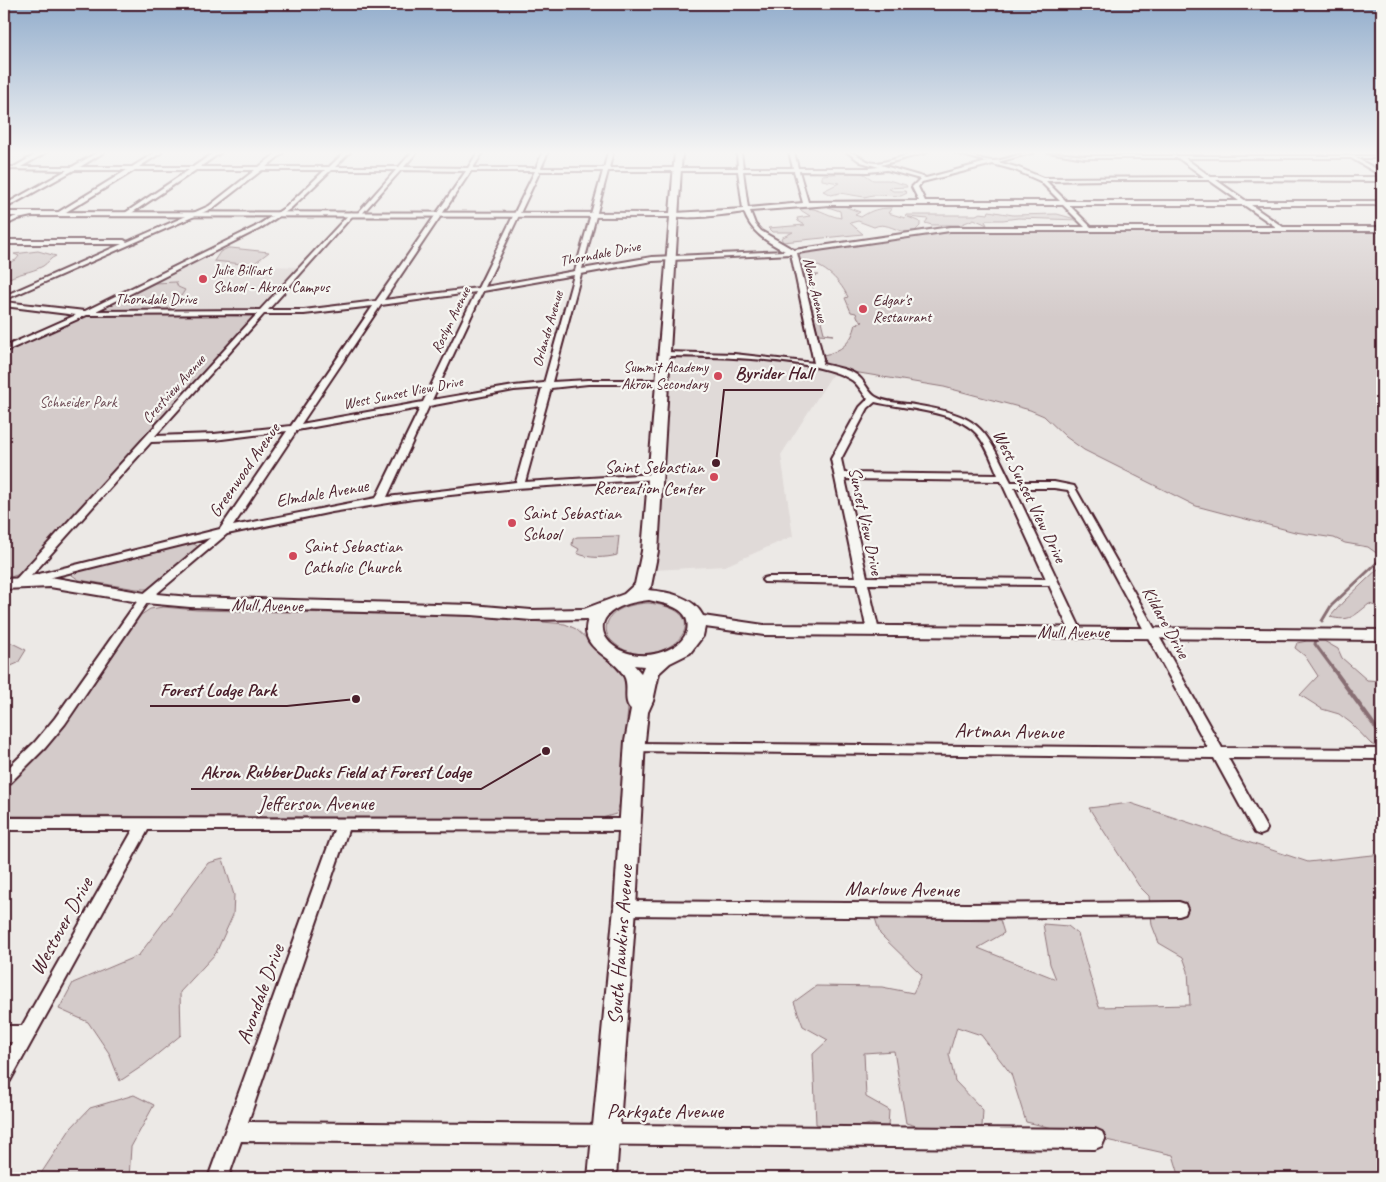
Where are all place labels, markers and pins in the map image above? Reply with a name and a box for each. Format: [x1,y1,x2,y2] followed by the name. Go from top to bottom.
[212,261,331,297] place label: Julie Billiart School - Akron Campus
[197,273,209,285] marker: Julie Billiart School - Akron Campus
[873,291,933,327] place label: Edgar's Restaurant
[857,303,869,315] marker: Edgar's Restaurant
[724,356,823,390] callout: Byrider Hall
[621,358,710,394] place label: Summit Academy Akron Secondary
[712,370,724,382] marker: Summit Academy Akron Secondary
[594,456,707,499] place label: Saint Sebastian Recreation Center
[708,471,720,483] marker: Saint Sebastian Recreation Center
[522,502,622,545] place label: Saint Sebastian School
[506,517,518,529] marker: Saint Sebastian School
[303,535,403,578] place label: Saint Sebastian Catholic Church
[287,550,299,562] marker: Saint Sebastian Catholic Church
[150,672,287,706] callout: Forest Lodge Park
[191,755,481,789] callout: Akron RubberDucks Field at Forest Lodge

